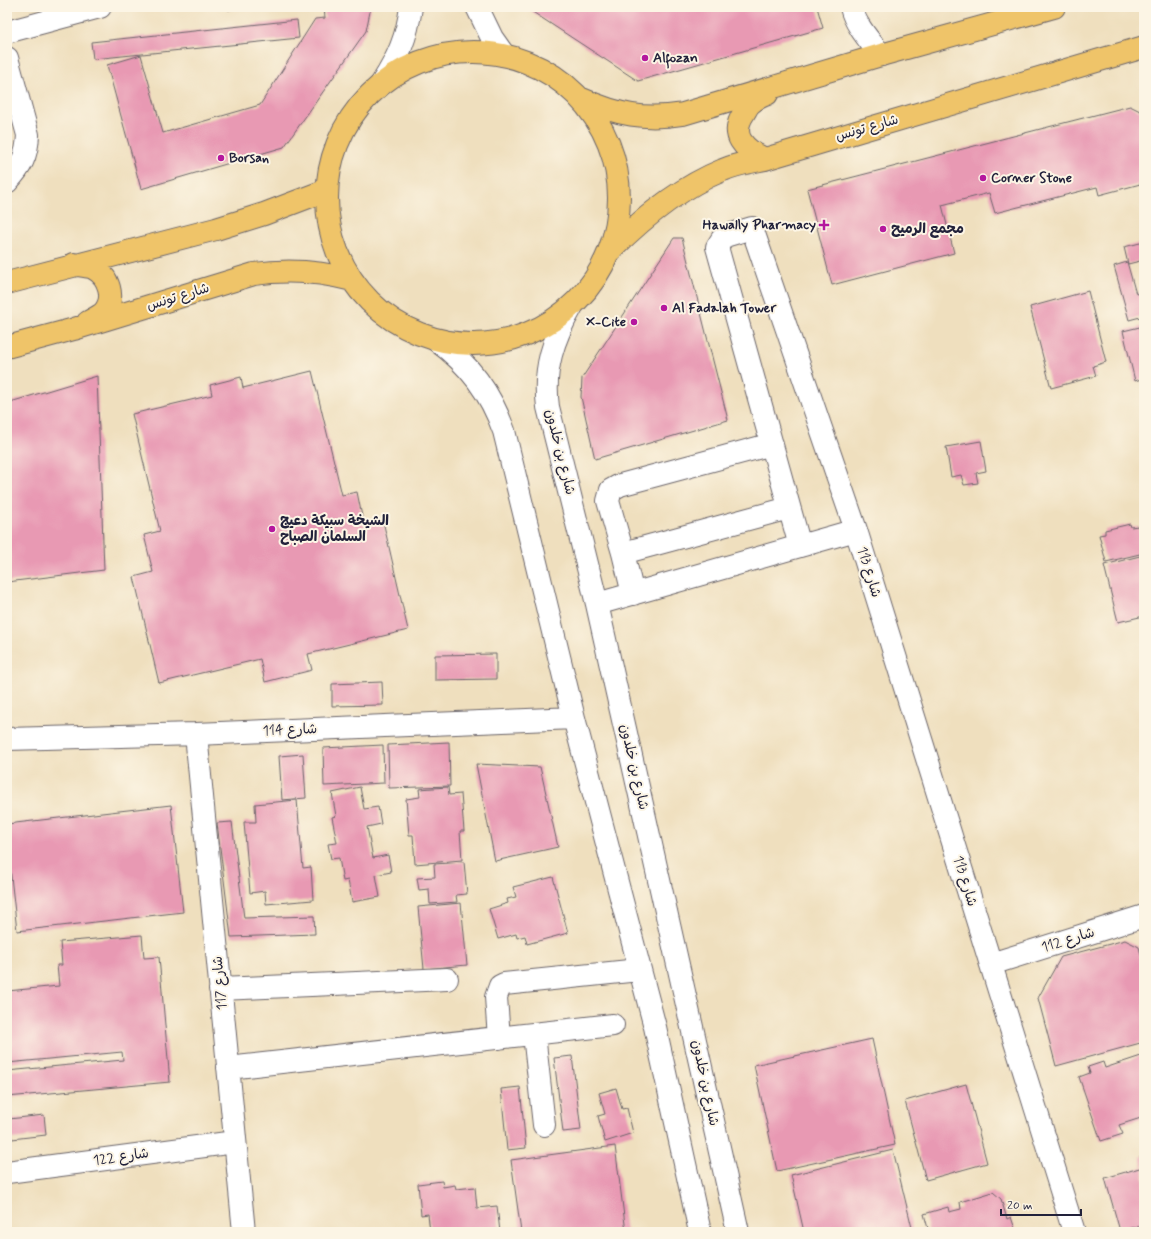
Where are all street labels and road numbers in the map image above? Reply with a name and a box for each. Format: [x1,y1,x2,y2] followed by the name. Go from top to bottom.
[833,110,901,146] street label: شارع تونس
[144,279,212,315] street label: شارع تونس
[541,407,579,497] street label: شارع بن خلدون
[853,544,885,600] street label: شارع 113
[262,720,318,740] street label: شارع 114
[615,722,653,812] street label: شارع بن خلدون
[949,853,981,909] street label: شارع 113
[1039,923,1097,957] street label: شارع 112
[209,955,231,1011] street label: شارع 117
[687,1038,723,1128] street label: شارع بن خلدون
[92,1144,150,1170] street label: شارع 122

